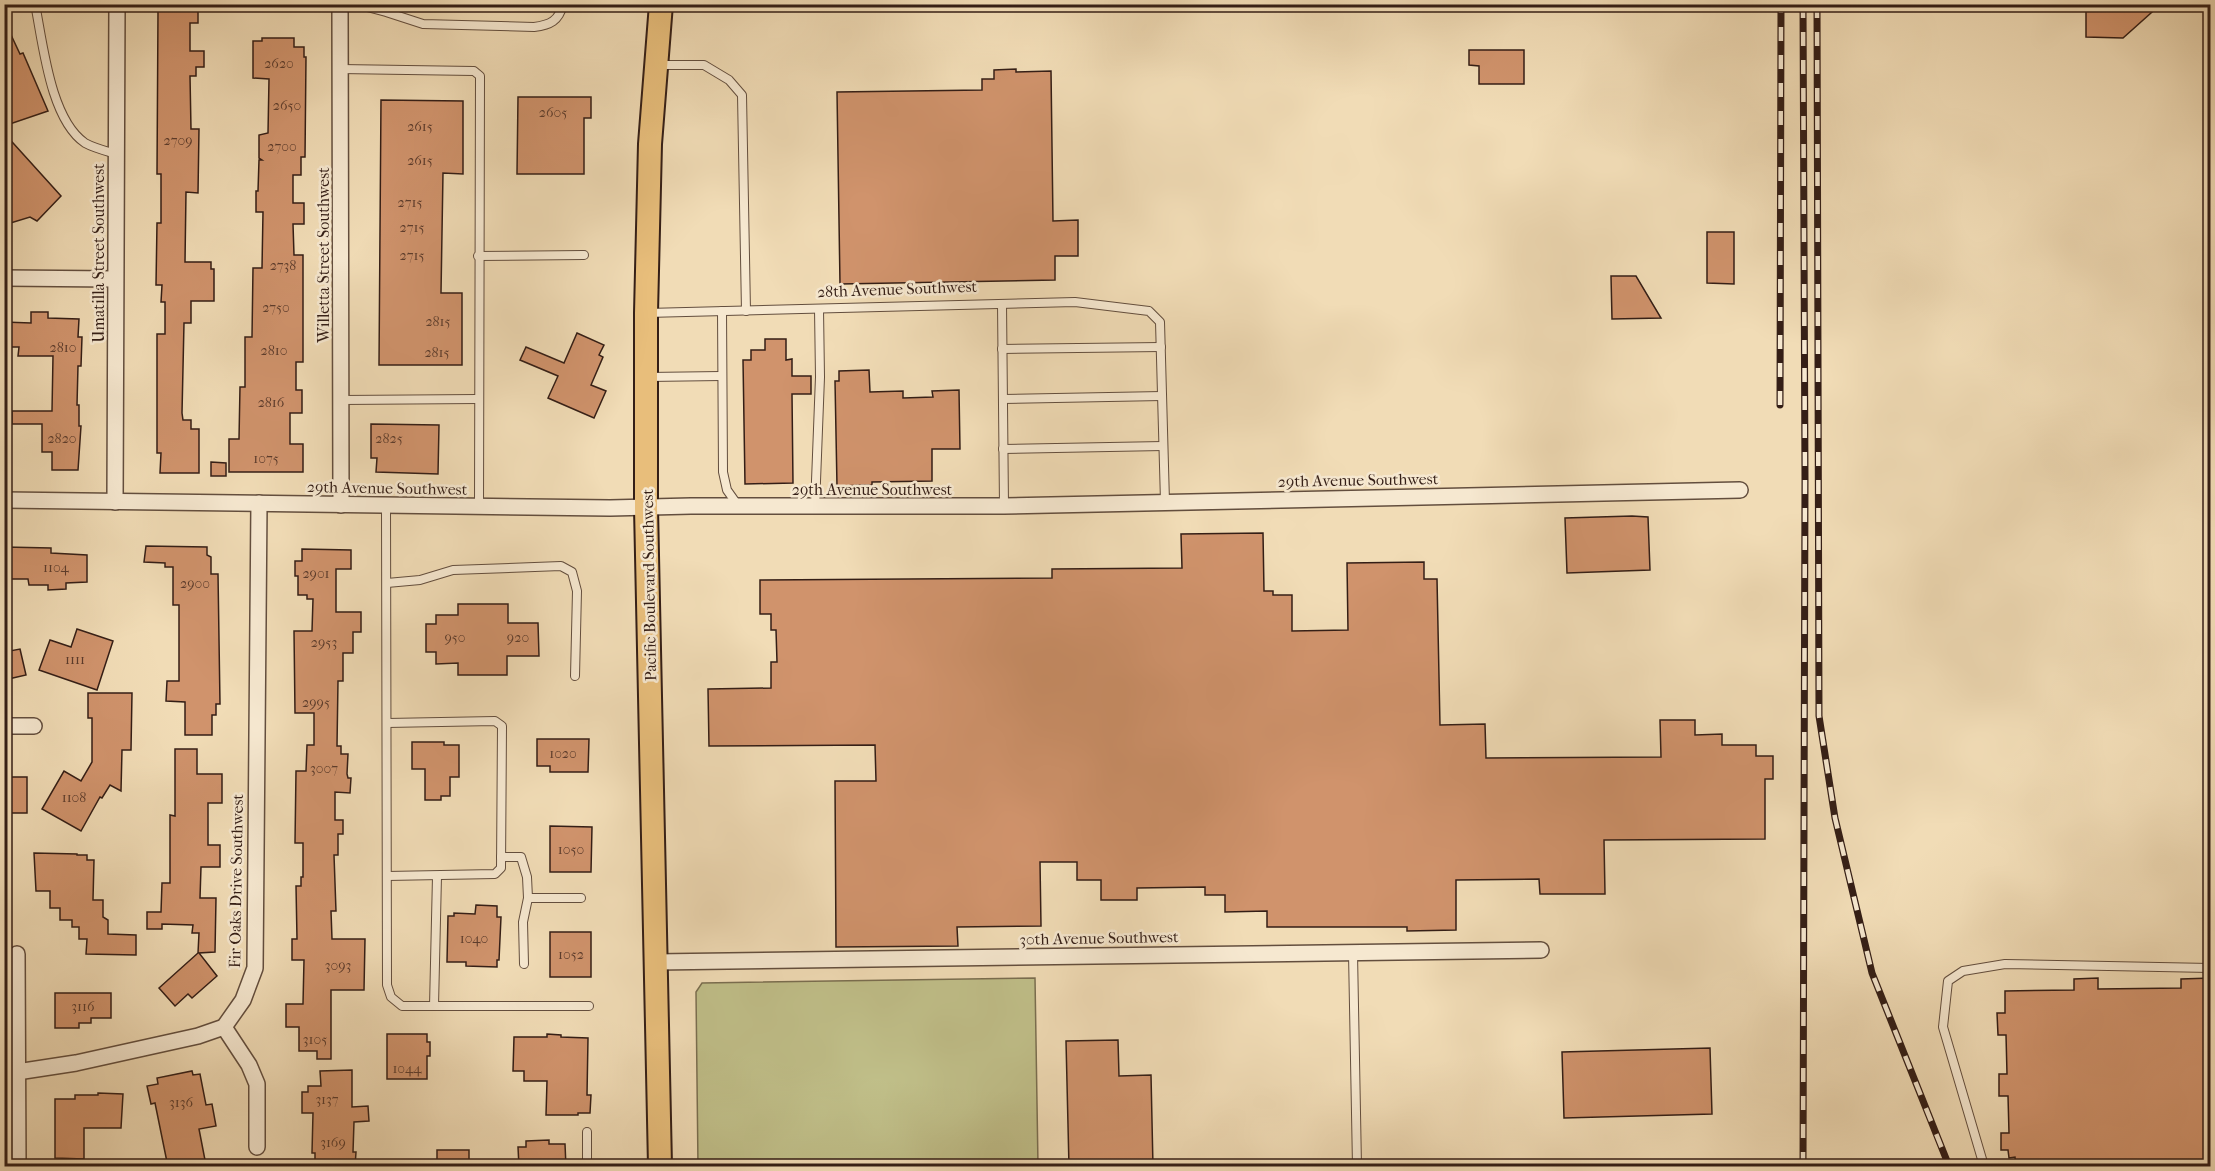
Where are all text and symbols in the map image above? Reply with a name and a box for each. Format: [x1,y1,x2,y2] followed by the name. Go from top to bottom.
[264,55,294,72] house number: 2620
[273,97,301,114] house number: 2650
[539,104,567,121] house number: 2605
[407,118,433,135] house number: 2615
[164,132,192,149] house number: 2709
[267,138,297,155] house number: 2700
[407,152,433,169] house number: 2615
[89,163,108,343] street label: Umatilla Street Southwest
[314,167,333,344] street label: Willetta Street Southwest
[398,194,422,211] house number: 2715
[400,219,424,236] house number: 2715
[400,247,424,264] house number: 2715
[270,257,296,274] house number: 2738
[817,277,978,301] street label: 28th Avenue Southwest
[262,299,290,316] house number: 2750
[425,313,451,330] house number: 2815
[50,339,76,356] house number: 2810
[261,342,287,359] house number: 2810
[424,344,450,361] house number: 2815
[258,394,285,411] house number: 2816
[47,430,77,447] house number: 2820
[375,430,403,447] house number: 2825
[253,450,279,467] house number: 1075
[1278,469,1439,491] street label: 29th Avenue Southwest
[307,477,468,499] street label: 29th Avenue Southwest
[792,480,953,499] street label: 29th Avenue Southwest
[638,488,660,681] street label: Pacific Boulevard Southwest
[43,559,70,576] house number: 1104
[302,565,330,582] house number: 2901
[180,575,210,592] house number: 2900
[444,629,466,646] house number: 950
[507,629,529,646] house number: 920
[311,634,337,651] house number: 2953
[65,651,85,668] house number: 1111
[302,694,330,711] house number: 2995
[549,745,577,762] house number: 1020
[310,760,338,777] house number: 3007
[62,789,86,806] house number: 1108
[225,793,247,968] street label: Fir Oaks Drive Southwest
[558,841,584,858] house number: 1050
[1019,927,1179,949] street label: 30th Avenue Southwest
[460,930,488,947] house number: 1040
[558,946,584,963] house number: 1052
[325,957,351,974] house number: 3093
[71,998,95,1015] house number: 3116
[303,1031,327,1048] house number: 3105
[392,1060,422,1077] house number: 1044
[315,1091,339,1108] house number: 3137
[169,1094,193,1111] house number: 3136
[320,1134,346,1151] house number: 3169

